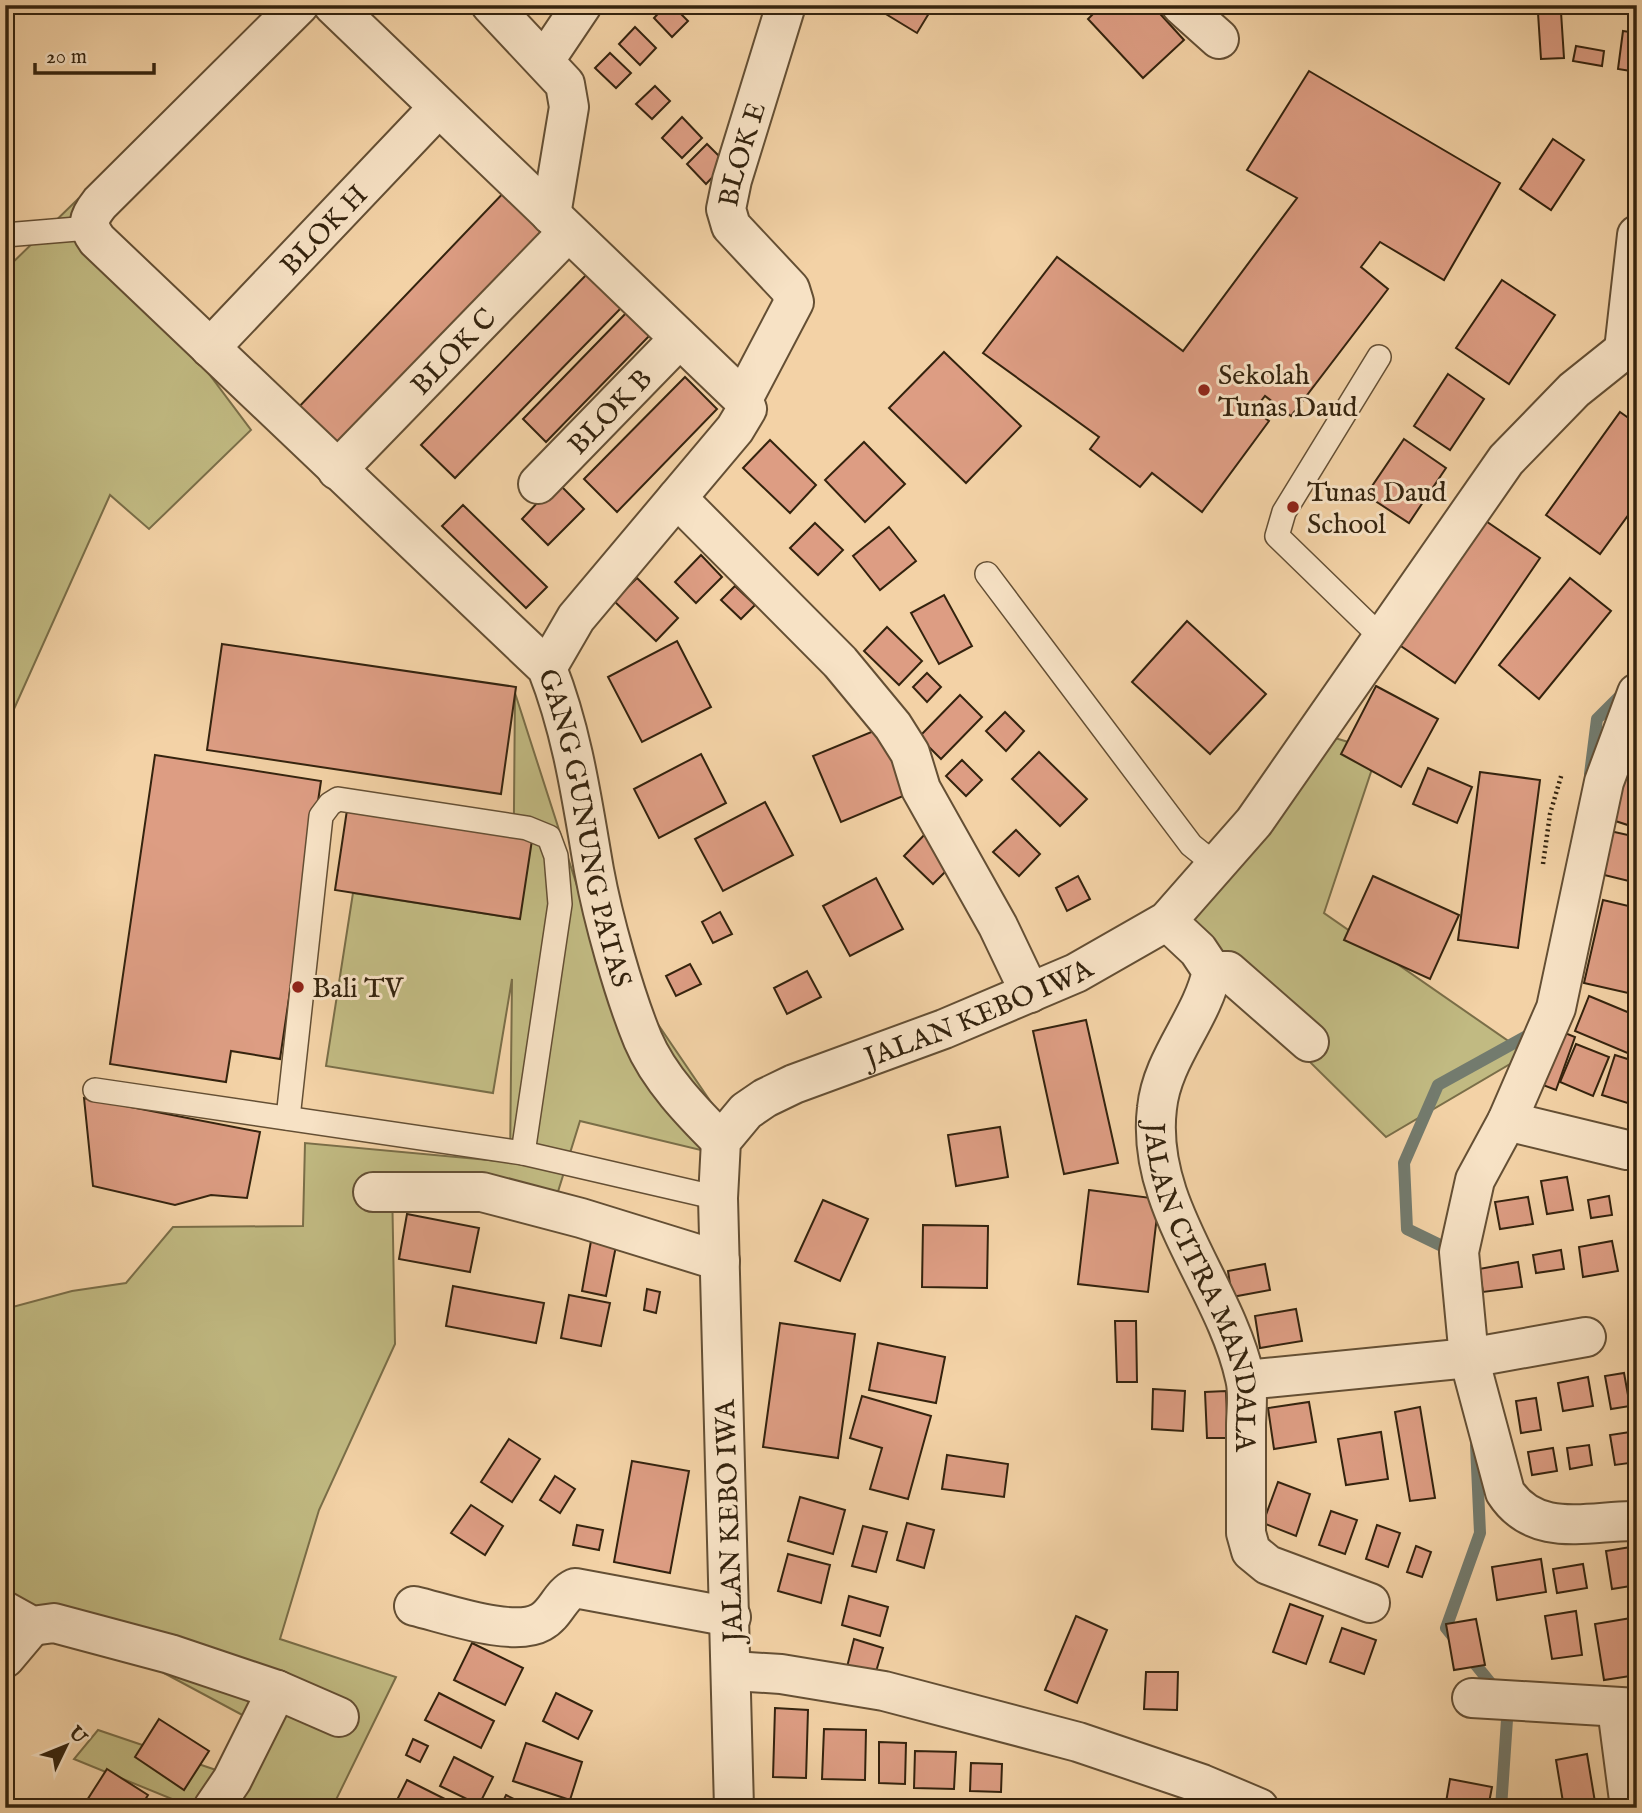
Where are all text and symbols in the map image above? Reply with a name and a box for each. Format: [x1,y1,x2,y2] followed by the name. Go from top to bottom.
[35,32,154,76] scale bar
[46,44,87,71] text: 20 m
[712,98,775,210] street label: BLOK E
[274,178,376,283] street label: BLOK H
[404,302,505,403] street label: BLOK C
[1218,359,1358,426] place label: Sekolah Tunas Daud
[561,362,661,463] street label: BLOK B
[1196,382,1212,398] marker: Sekolah Tunas Daud
[1307,476,1447,543] place label: Tunas Daud School
[1285,499,1301,515] marker: Tunas Daud School
[529,664,638,992] street label: GANG GUNUNG PATAS
[857,952,1100,1078] street label: JALAN KEBO IWA
[312,972,405,1007] place label: Bali TV
[290,979,306,995] marker: Bali TV
[1136,1119,1263,1453] street label: JALAN CITRA MANDALA
[709,1398,752,1646] street label: JALAN KEBO IWA
[32,1712,102,1782] north arrow
[62,1721,92,1751] text: U

